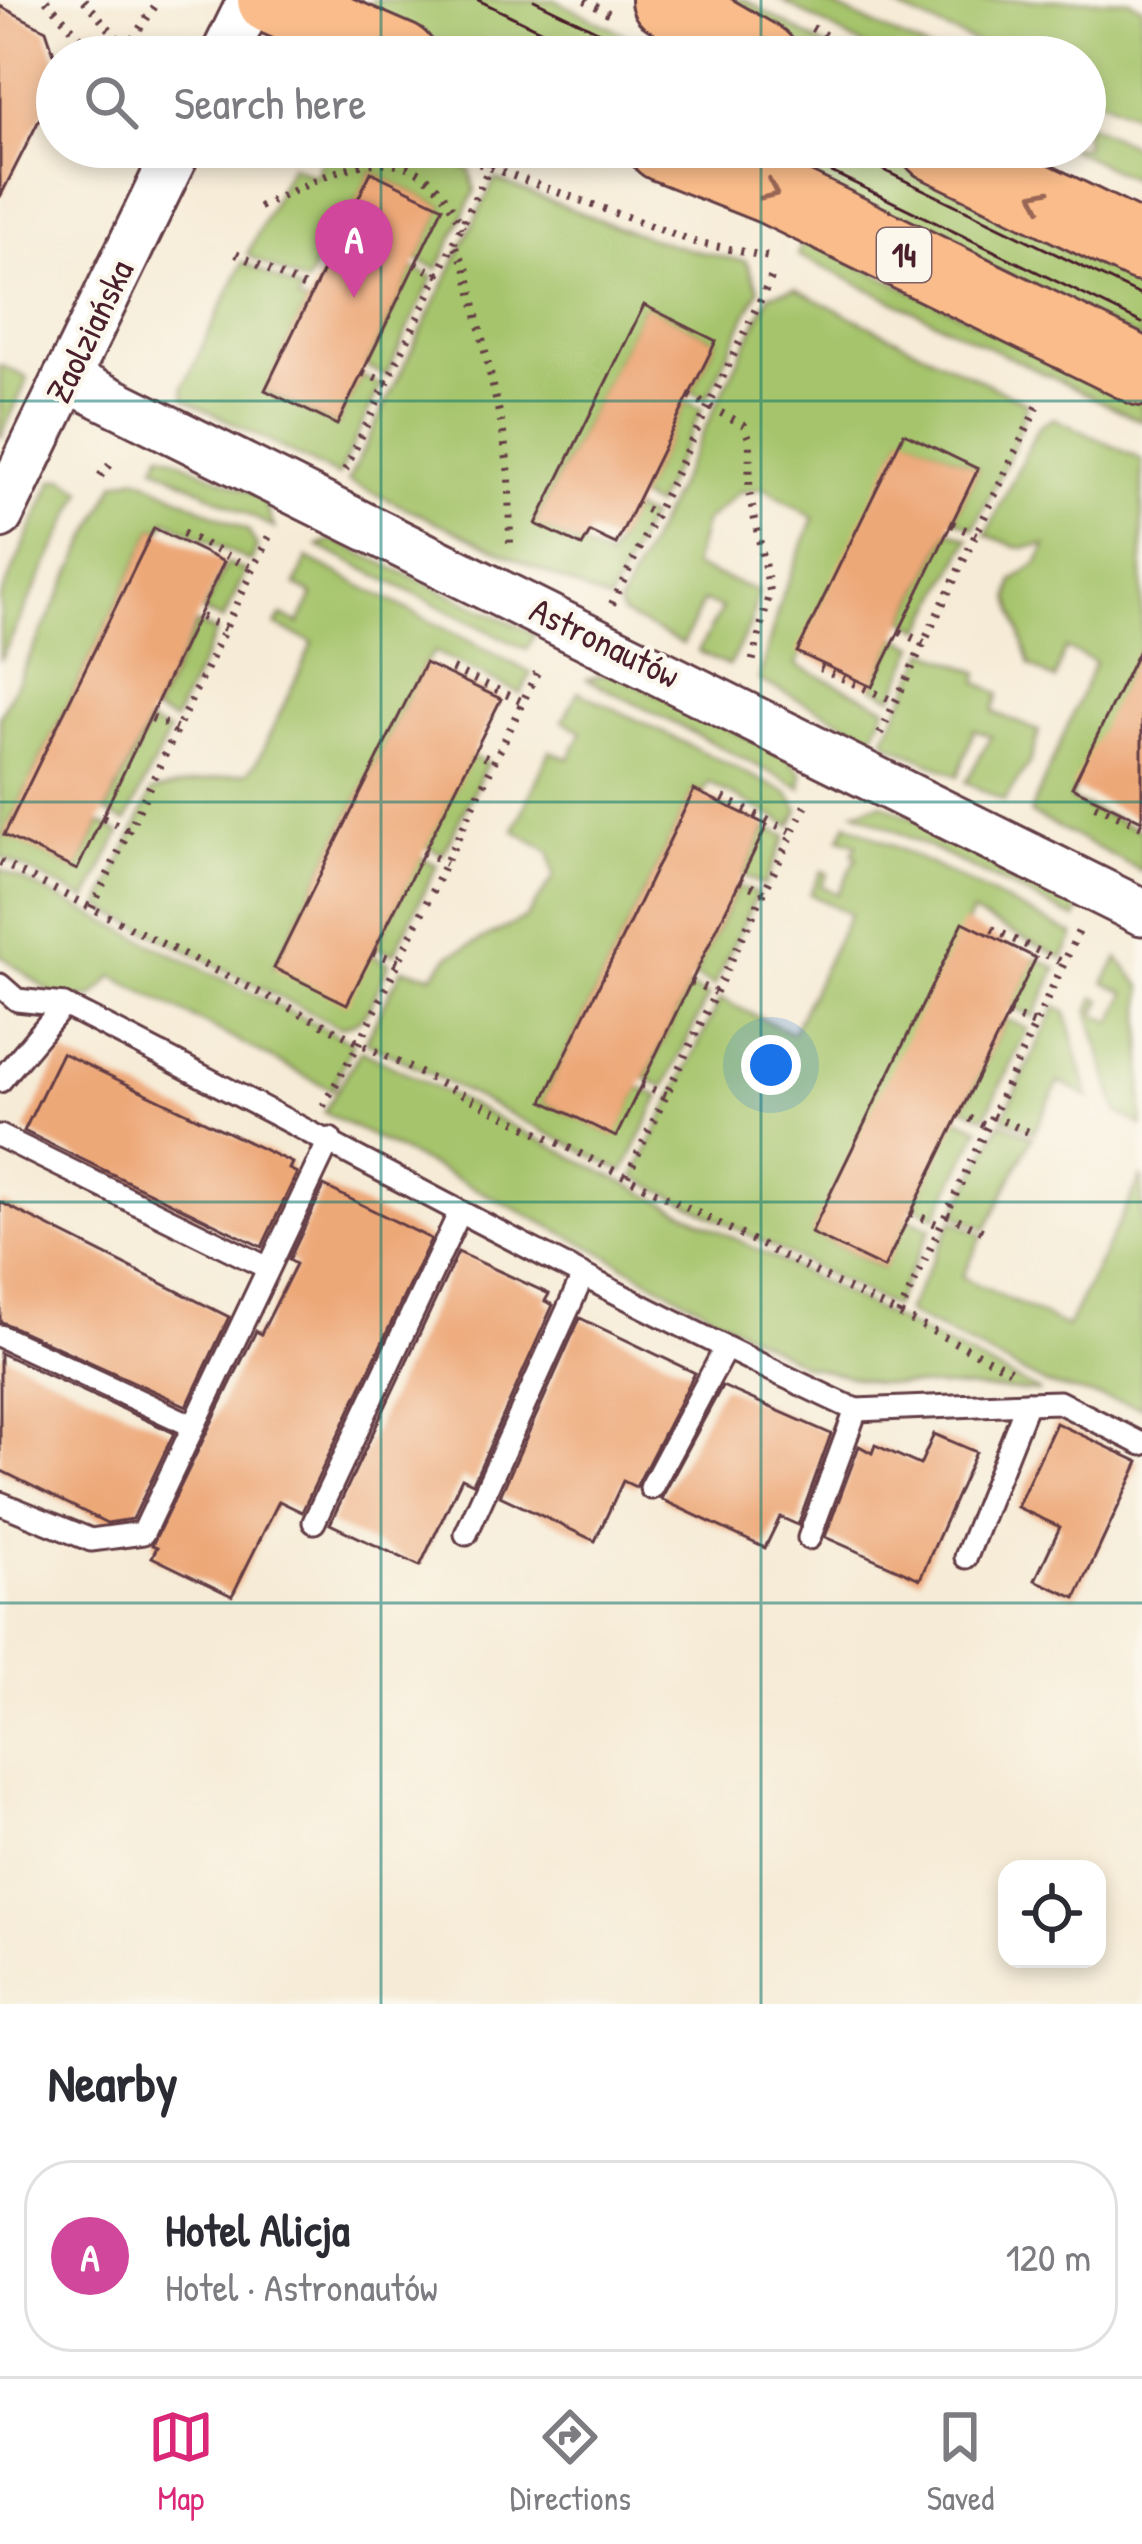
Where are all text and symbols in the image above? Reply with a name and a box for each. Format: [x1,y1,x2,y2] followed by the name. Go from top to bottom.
[36,36,1106,168] search box
[78,69,144,135] icon: search
[174,72,366,133] text: Search here
[758,176,779,200] one-way arrow
[1029,189,1051,212] one-way arrow
[315,199,393,298] pin: A
[877,228,931,282] road number: 14
[33,251,144,410] street label: Zaolziańska
[522,584,688,699] street label: Astronautów
[741,1035,801,1095] your location
[998,1860,1106,1968] map controls
[998,1860,1106,1968] button: locate
[48,2048,178,2117] text: Nearby
[165,2199,350,2260] text: Hotel Alicja
[80,2230,100,2283] text: A
[1006,2230,1091,2283] text: 120 m
[165,2260,438,2313] text: Hotel · Astronautów
[148,2404,214,2520] tab: Map
[510,2404,631,2520] tab: Directions
[927,2404,994,2520] tab: Saved

